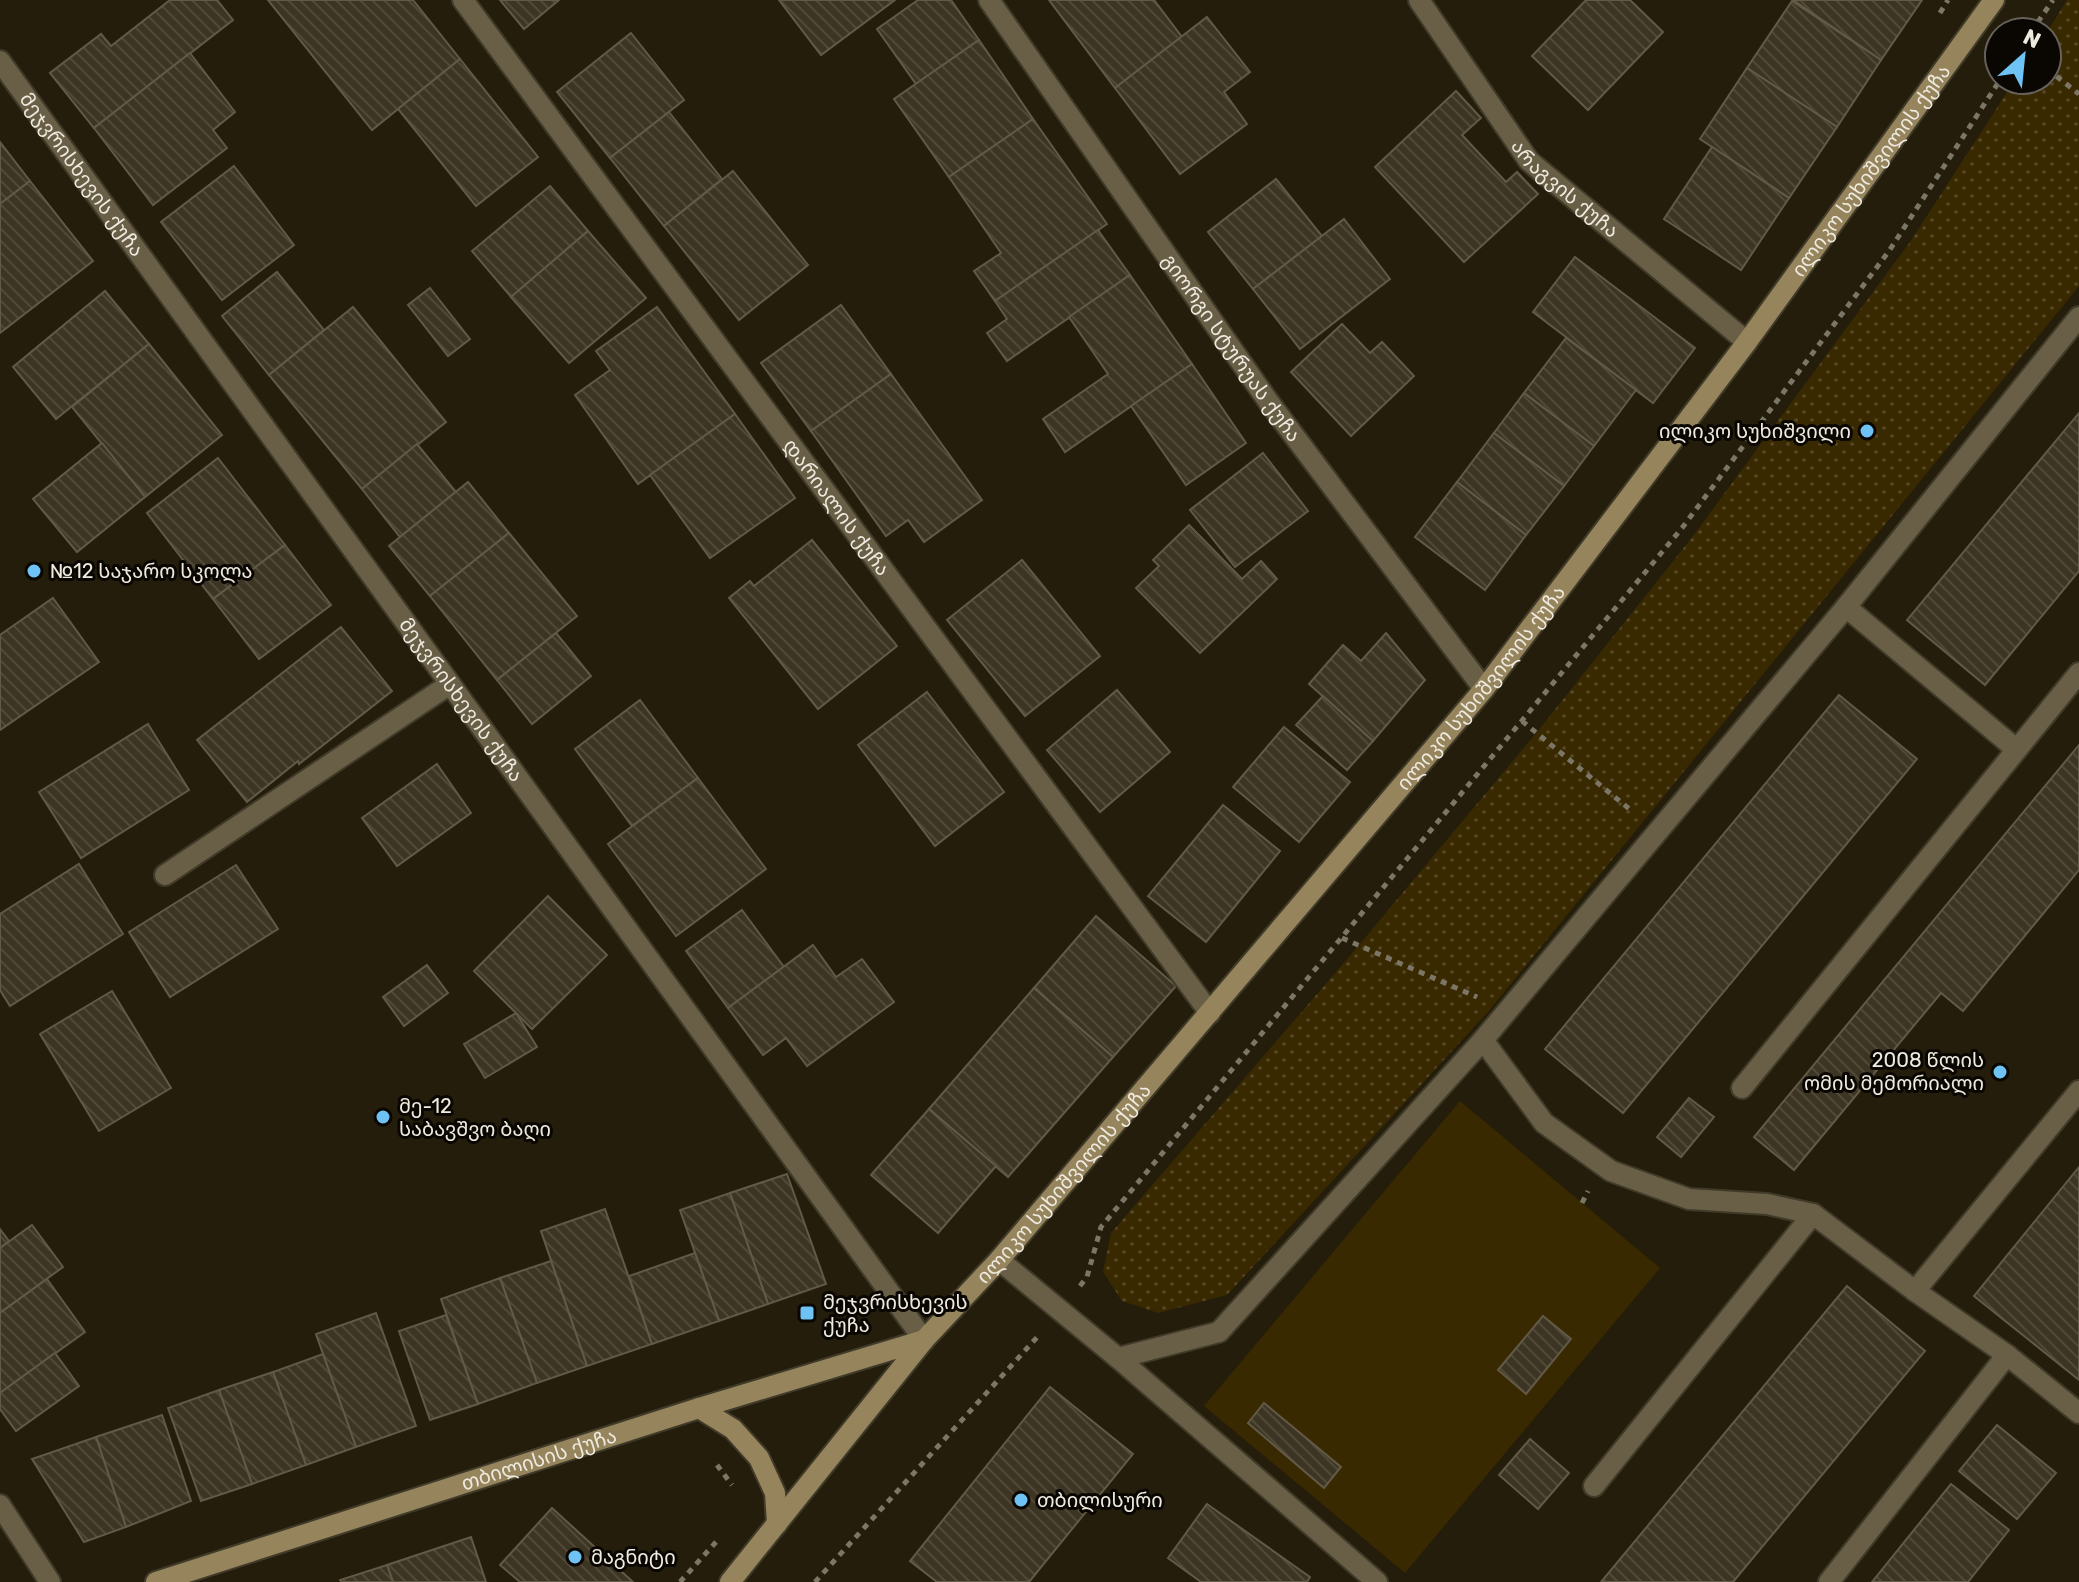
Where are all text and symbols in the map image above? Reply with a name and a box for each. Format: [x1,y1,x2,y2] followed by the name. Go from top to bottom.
[1983,16,2063,96] north arrow
[2019,23,2045,54] text: N
[1786,60,1956,281] street label: ილიკო სუხიშვილის ქუჩა
[15,88,149,261] street label: მეჯვრისხევის ქუჩა
[1506,135,1624,243] street label: არაგვის ქუჩა
[1157,249,1306,447] street label: გიორგი სტურუას ქუჩა
[1659,419,1851,444] place label: ილიკო სუხიშვილი
[1858,422,1876,440] marker: ილიკო სუხიშვილი
[778,434,895,580] street label: დარიალის ქუჩა
[50,559,252,584] place label: №12 საჯარო სკოლა
[25,562,43,580] marker: №12 საჯარო სკოლა
[1391,581,1570,795] street label: ილიკო სუხიშვილის ქუჩა
[394,613,529,786] street label: მეჯვრისხევის ქუჩა
[1804,1048,1984,1096] place label: 2008 წლის ომის მემორიალი
[1991,1063,2009,1081] marker: 2008 წლის ომის მემორიალი
[971,1078,1156,1288] street label: ილიკო სუხიშვილის ქუჩა
[399,1094,551,1142] place label: მე-12 საბავშვო ბაღი
[374,1108,392,1126] marker: მე-12 საბავშვო ბაღი
[823,1290,968,1337] place label: მეჯვრისხევის ქუჩა
[798,1304,816,1322] marker: მეჯვრისხევის ქუჩა
[458,1423,620,1495] street label: თბილისის ქუჩა
[1037,1488,1163,1513] place label: თბილისური
[1012,1491,1030,1509] marker: თბილისური
[591,1545,676,1569] place label: მაგნიტი
[566,1548,584,1566] marker: მაგნიტი

